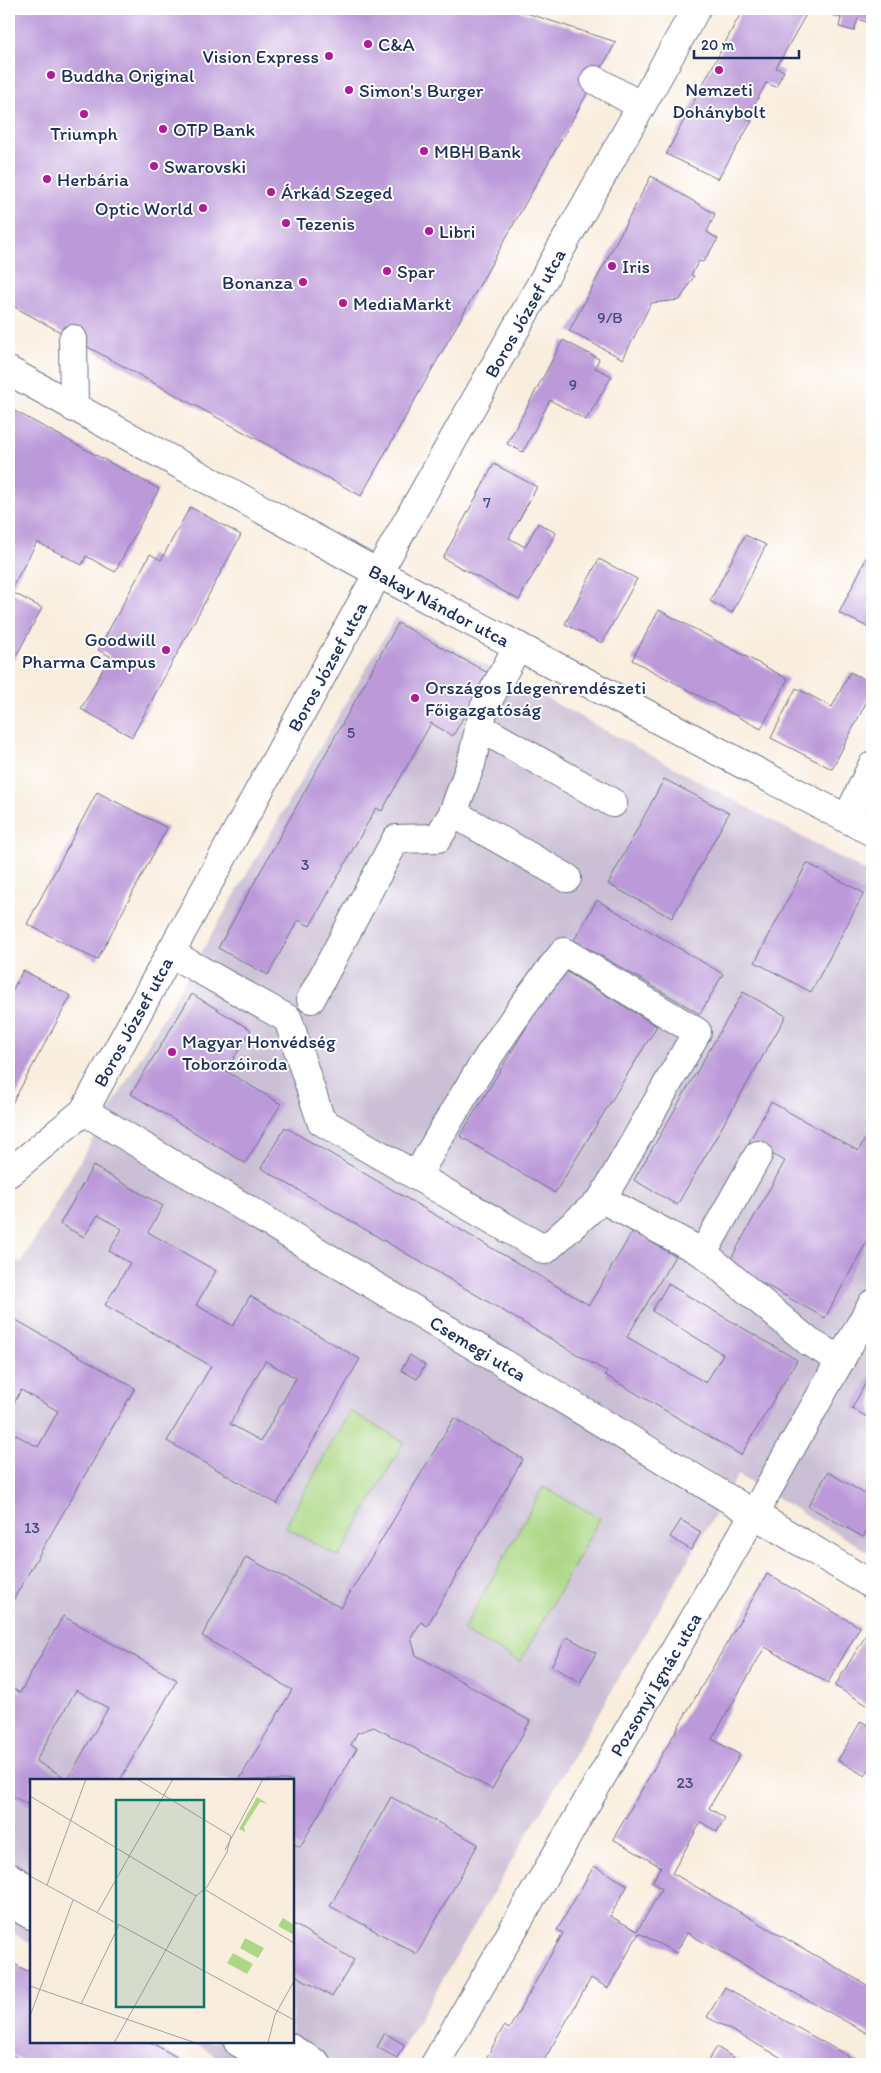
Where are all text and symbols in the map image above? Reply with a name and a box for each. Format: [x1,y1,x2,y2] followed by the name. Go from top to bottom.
[694,28,798,60] scale bar
[378,33,415,56] place label: C&A
[701,36,735,54] text: 20 m
[362,38,374,50] marker: C&A
[202,45,319,68] place label: Vision Express
[323,50,335,62] marker: Vision Express
[61,64,195,87] place label: Buddha Original
[713,64,725,76] marker: Nemzeti Dohánybolt
[45,69,57,81] marker: Buddha Original
[672,78,766,123] place label: Nemzeti Dohánybolt
[359,79,484,102] place label: Simon's Burger
[343,84,355,96] marker: Simon's Burger
[78,108,90,120] marker: Triumph
[173,118,255,141] place label: OTP Bank
[50,122,119,145] place label: Triumph
[157,123,169,135] marker: OTP Bank
[434,140,521,163] place label: MBH Bank
[418,145,430,157] marker: MBH Bank
[164,155,246,178] place label: Swarovski
[148,160,160,172] marker: Swarovski
[57,168,129,191] place label: Herbária
[41,173,53,185] marker: Herbária
[281,181,393,204] place label: Árkád Szeged
[265,186,277,198] marker: Árkád Szeged
[95,197,194,220] place label: Optic World
[197,202,209,214] marker: Optic World
[296,212,355,235] place label: Tezenis
[280,217,292,229] marker: Tezenis
[439,220,475,243] place label: Libri
[423,225,435,237] marker: Libri
[479,244,570,382] street label: Boros József utca
[622,255,650,278] place label: Iris
[397,260,436,283] place label: Spar
[606,260,618,272] marker: Iris
[381,265,393,277] marker: Spar
[222,271,293,294] place label: Bonanza
[297,276,309,288] marker: Bonanza
[353,292,452,315] place label: MediaMarkt
[337,297,349,309] marker: MediaMarkt
[597,308,623,327] house number: 9/B
[569,375,577,394] house number: 9
[483,493,491,512] house number: 7
[365,559,514,652] street label: Bakay Nándor utca
[282,597,372,735] street label: Boros József utca
[22,628,157,673] place label: Goodwill Pharma Campus
[160,644,172,656] marker: Goodwill Pharma Campus
[425,676,646,721] place label: Országos Idegenrendészeti Főigazgatóság
[409,692,421,704] marker: Országos Idegenrendészeti Főigazgatóság
[347,723,355,742] house number: 5
[301,855,310,874] house number: 3
[88,953,178,1091] street label: Boros József utca
[182,1030,336,1075] place label: Magyar Honvédség Toborzóiroda
[166,1046,178,1058] marker: Magyar Honvédség Toborzóiroda
[426,1310,531,1386] street label: Csemegi utca
[24,1518,40,1537] house number: 13
[605,1608,706,1760] street label: Pozsonyi Ignác utca
[676,1773,694,1792] house number: 23
[30,1779,294,2043] inset map

